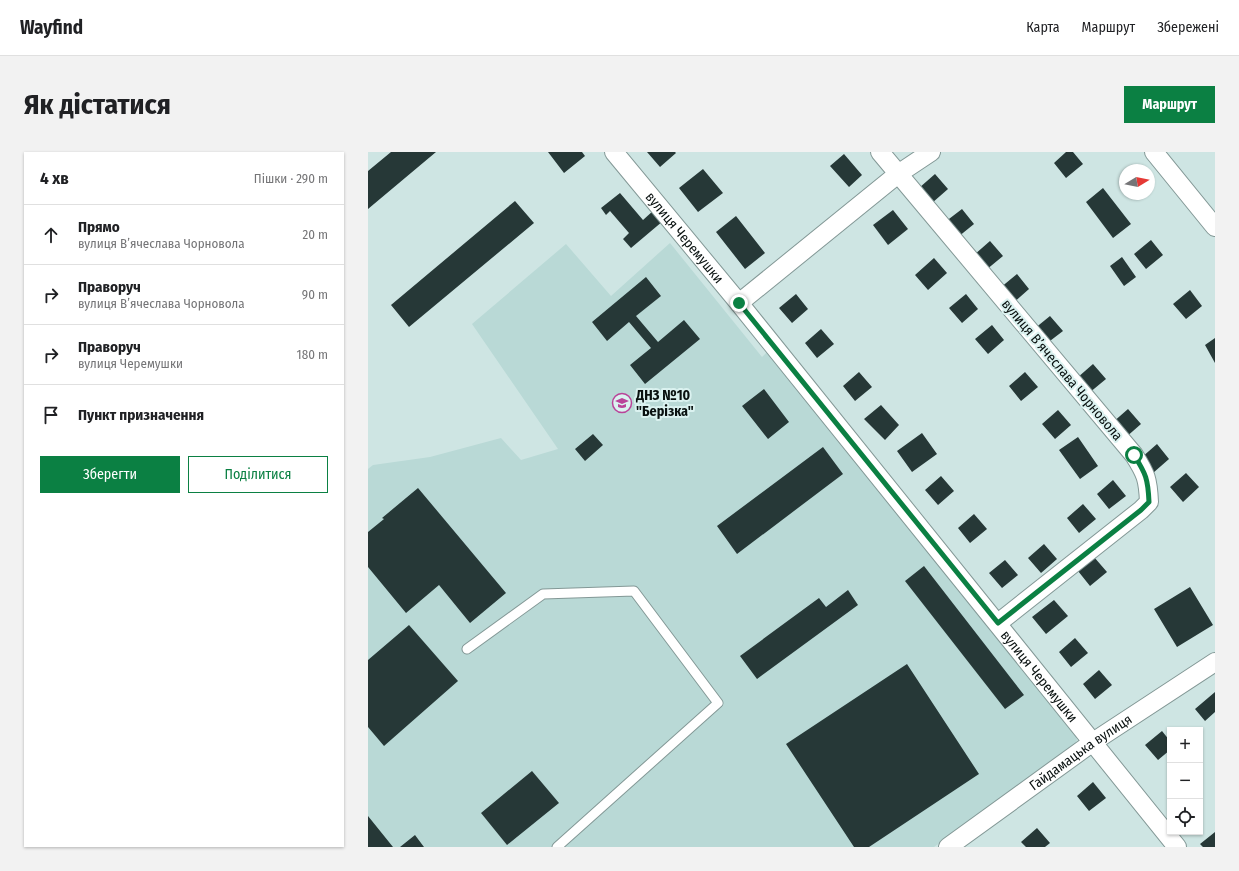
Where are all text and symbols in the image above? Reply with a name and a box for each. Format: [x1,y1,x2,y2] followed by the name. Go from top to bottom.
[20,16,83,39] text: Wayfind
[1026,19,1060,36] text: Карта
[1082,19,1135,36] text: Маршрут
[1157,19,1219,36] text: Збережені
[1124,86,1215,123] button: Маршрут
[24,88,171,121] text: Як дістатися
[1119,164,1155,200] north arrow
[40,168,69,189] text: 4 хв
[254,171,328,186] text: Пішки · 290 m
[642,188,727,287] street label: вулиця Черемушки
[78,218,120,236] text: Прямо
[40,224,62,246] icon: ahead
[302,227,328,242] text: 20 m
[78,236,245,251] text: вулиця Вʼячеслава Чорновола
[78,278,141,296] text: Праворуч
[40,284,62,306] icon: right
[302,287,328,302] text: 90 m
[730,294,748,312] route end
[78,296,245,311] text: вулиця Вʼячеслава Чорновола
[998,296,1126,444] street label: вулиця Вʼячеслава Чорновола
[78,338,141,356] text: Праворуч
[40,344,62,366] icon: right
[297,347,328,362] text: 180 m
[78,356,183,371] text: вулиця Черемушки
[635,387,694,420] place label: ДНЗ №10 "Берізка"
[611,392,633,414] school or university icon: ДНЗ №10 "Берізка"
[40,404,62,426] icon: arrive
[78,406,204,424] text: Пункт призначення
[1125,446,1143,464] route start
[40,456,180,493] button: Зберегти
[188,456,328,493] button: Поділитися
[997,627,1081,725] street label: вулиця Черемушки
[1026,710,1135,794] street label: Гайдамацька вулиця
[1167,727,1203,835] map controls
[1167,727,1203,763] button: +
[1167,763,1203,799] button: −
[1167,799,1203,835] button: locate

